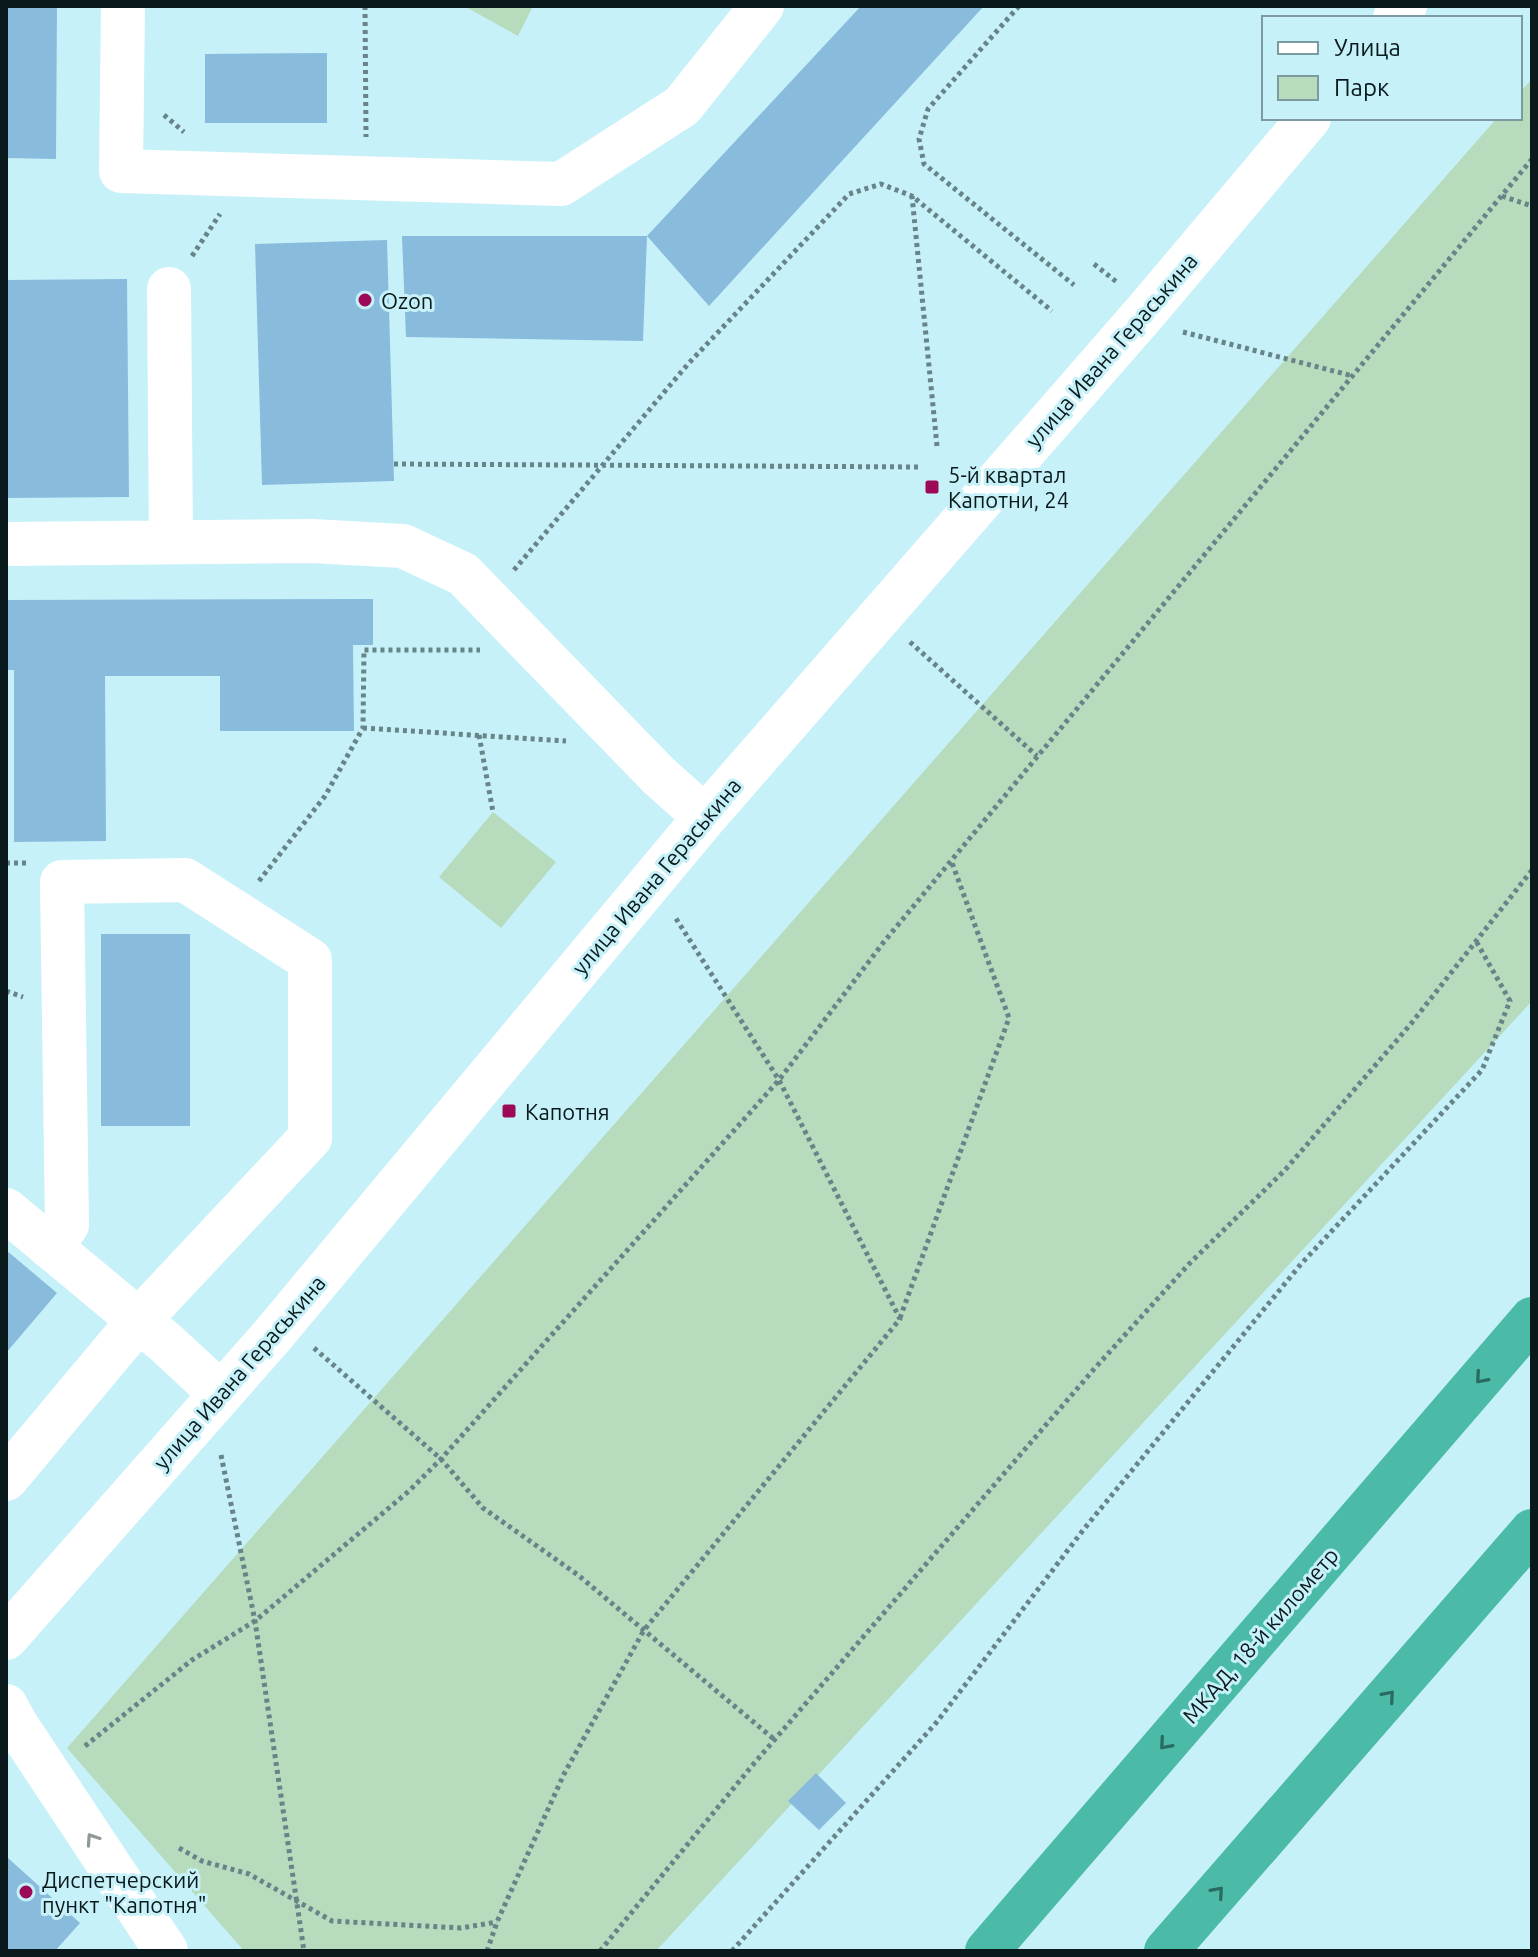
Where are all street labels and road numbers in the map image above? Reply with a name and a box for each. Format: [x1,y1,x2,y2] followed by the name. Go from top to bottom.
[1020,248,1202,452] street label: улица Ивана Гераськина
[566,773,746,979] street label: улица Ивана Гераськина
[148,1270,330,1474] street label: улица Ивана Гераськина
[1177,1542,1343,1728] street label: МКАД, 18-й километр

